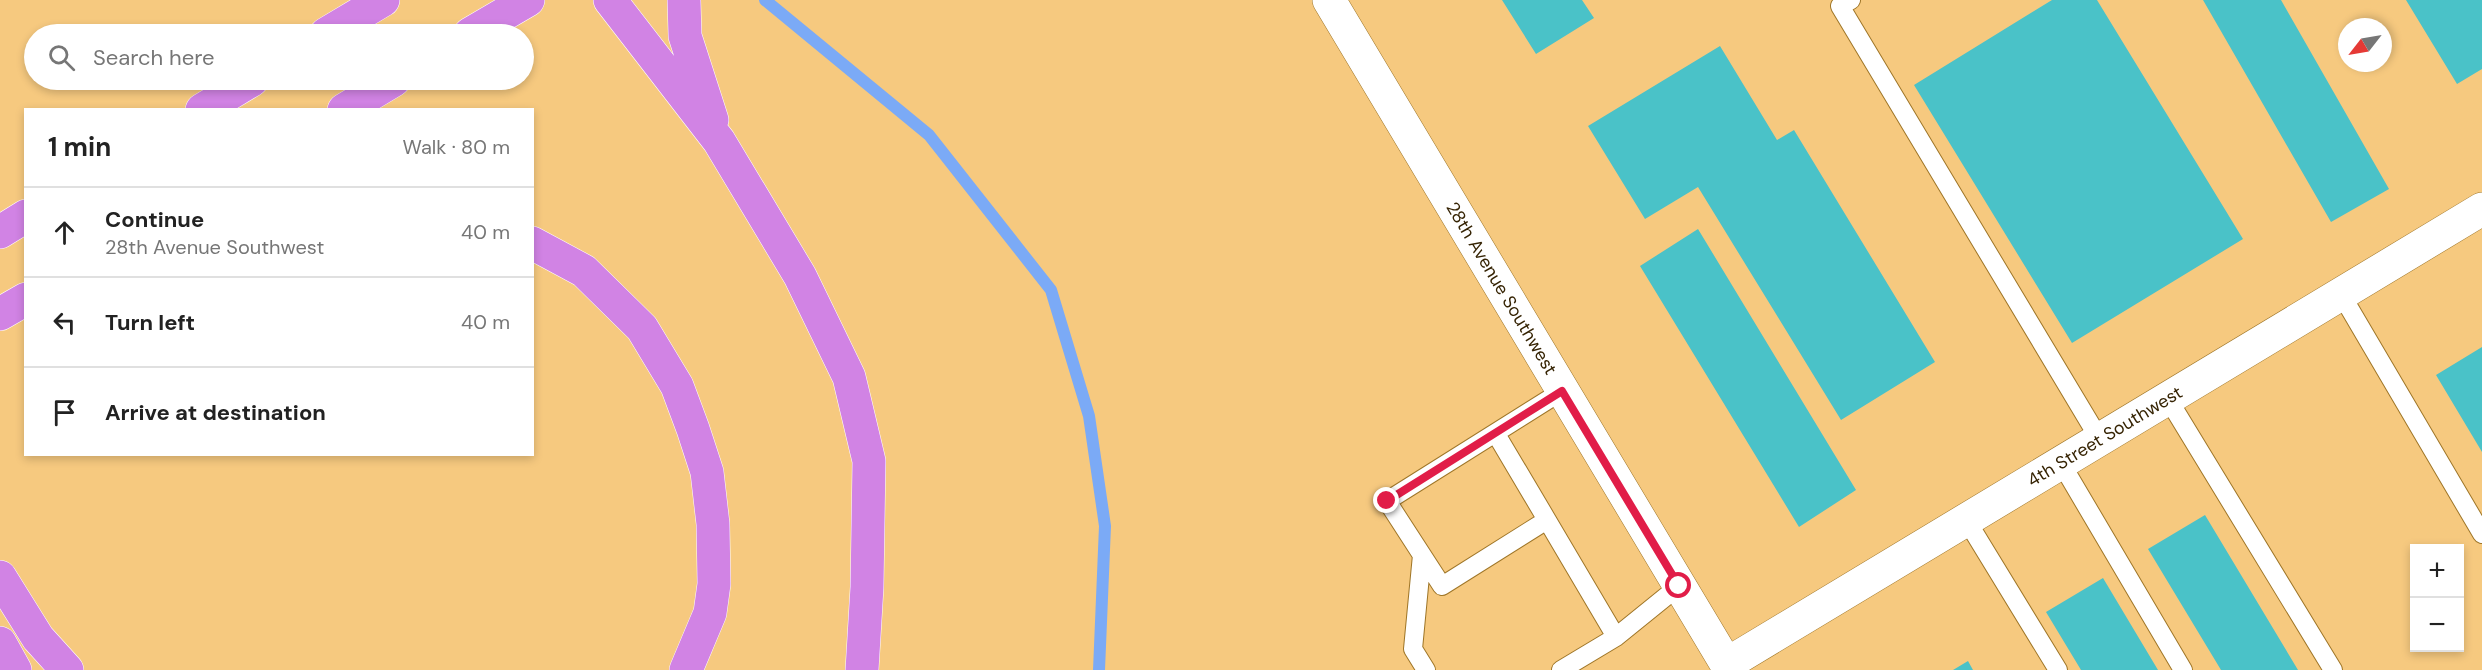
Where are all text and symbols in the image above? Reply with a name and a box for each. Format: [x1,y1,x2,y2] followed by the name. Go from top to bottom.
[2338,18,2392,72] north arrow
[24,24,534,90] search box
[45,41,78,74] icon: search
[93,43,214,72] text: Search here
[48,130,111,164] text: 1 min
[403,134,510,160] text: Walk · 80 m
[1441,197,1563,379] street label: 28th Avenue Southwest
[105,205,204,234] text: Continue
[48,216,81,249] icon: ahead
[461,219,510,245] text: 40 m
[105,234,324,260] text: 28th Avenue Southwest
[48,306,81,339] icon: left
[105,308,195,337] text: Turn left
[461,309,510,335] text: 40 m
[2023,380,2187,492] street label: 4th Street Southwest
[48,396,81,429] icon: arrive
[105,398,326,427] text: Arrive at destination
[1373,487,1399,513] route end
[2410,544,2464,652] map controls
[2410,544,2464,598] button: +
[1665,572,1691,598] route start
[2410,598,2464,652] button: −

